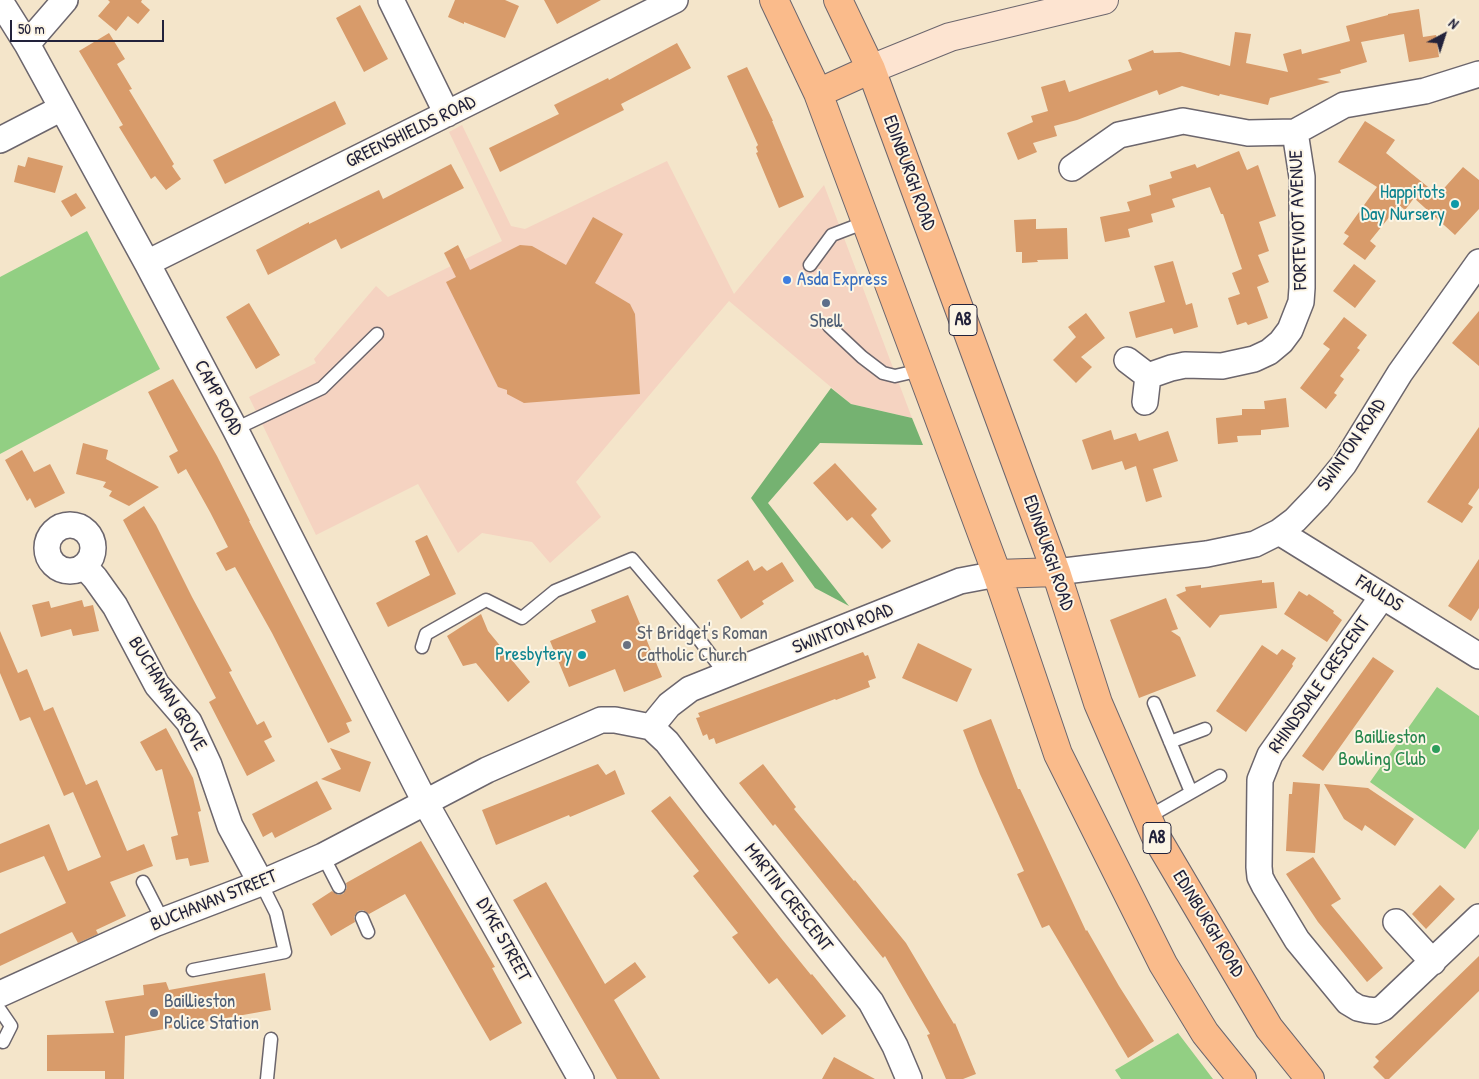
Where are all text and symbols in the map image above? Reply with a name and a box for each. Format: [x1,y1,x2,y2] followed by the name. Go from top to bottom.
[12,10,166,42] scale bar
[1419,10,1469,60] north arrow
[1445,13,1463,33] text: N
[18,18,45,39] text: 50 m
[342,91,480,173] street label: GREENSHIELDS ROAD
[878,112,940,234] street label: EDINBURGH ROAD
[1285,150,1313,290] street label: FORTEVIOT AVENUE
[1361,182,1445,226] place label: Happitots Day Nursery
[1449,198,1461,210] marker: Happitots Day Nursery
[797,269,887,291] place label: Asda Express
[781,274,793,286] marker: Asda Express
[820,297,832,309] marker: Shell
[949,304,977,336] road number: A8
[810,311,842,333] place label: Shell
[189,356,247,440] street label: CAMP ROAD
[1313,395,1391,495] street label: SWINTON ROAD
[1018,492,1078,614] street label: EDINBURGH ROAD
[1351,571,1407,617] street label: FAULDS
[789,598,897,660] street label: SWINTON ROAD
[1264,612,1376,758] street label: RHINDSDALE CRESCENT
[637,623,768,667] place label: St Bridget's Roman Catholic Church
[123,633,211,755] street label: BUCHANAN GROVE
[621,639,633,651] marker: St Bridget's Roman Catholic Church
[495,644,572,666] place label: Presbytery
[576,649,588,661] marker: Presbytery
[1338,727,1426,771] place label: Baillieston Bowling Club
[1430,743,1442,755] marker: Baillieston Bowling Club
[1143,822,1171,854] road number: A8
[739,839,837,957] street label: MARTIN CRESCENT
[147,865,281,937] street label: BUCHANAN STREET
[1167,866,1249,982] street label: EDINBURGH ROAD
[471,894,535,986] street label: DYKE STREET
[164,991,259,1035] place label: Baillieston Police Station
[148,1007,160,1019] marker: Baillieston Police Station

